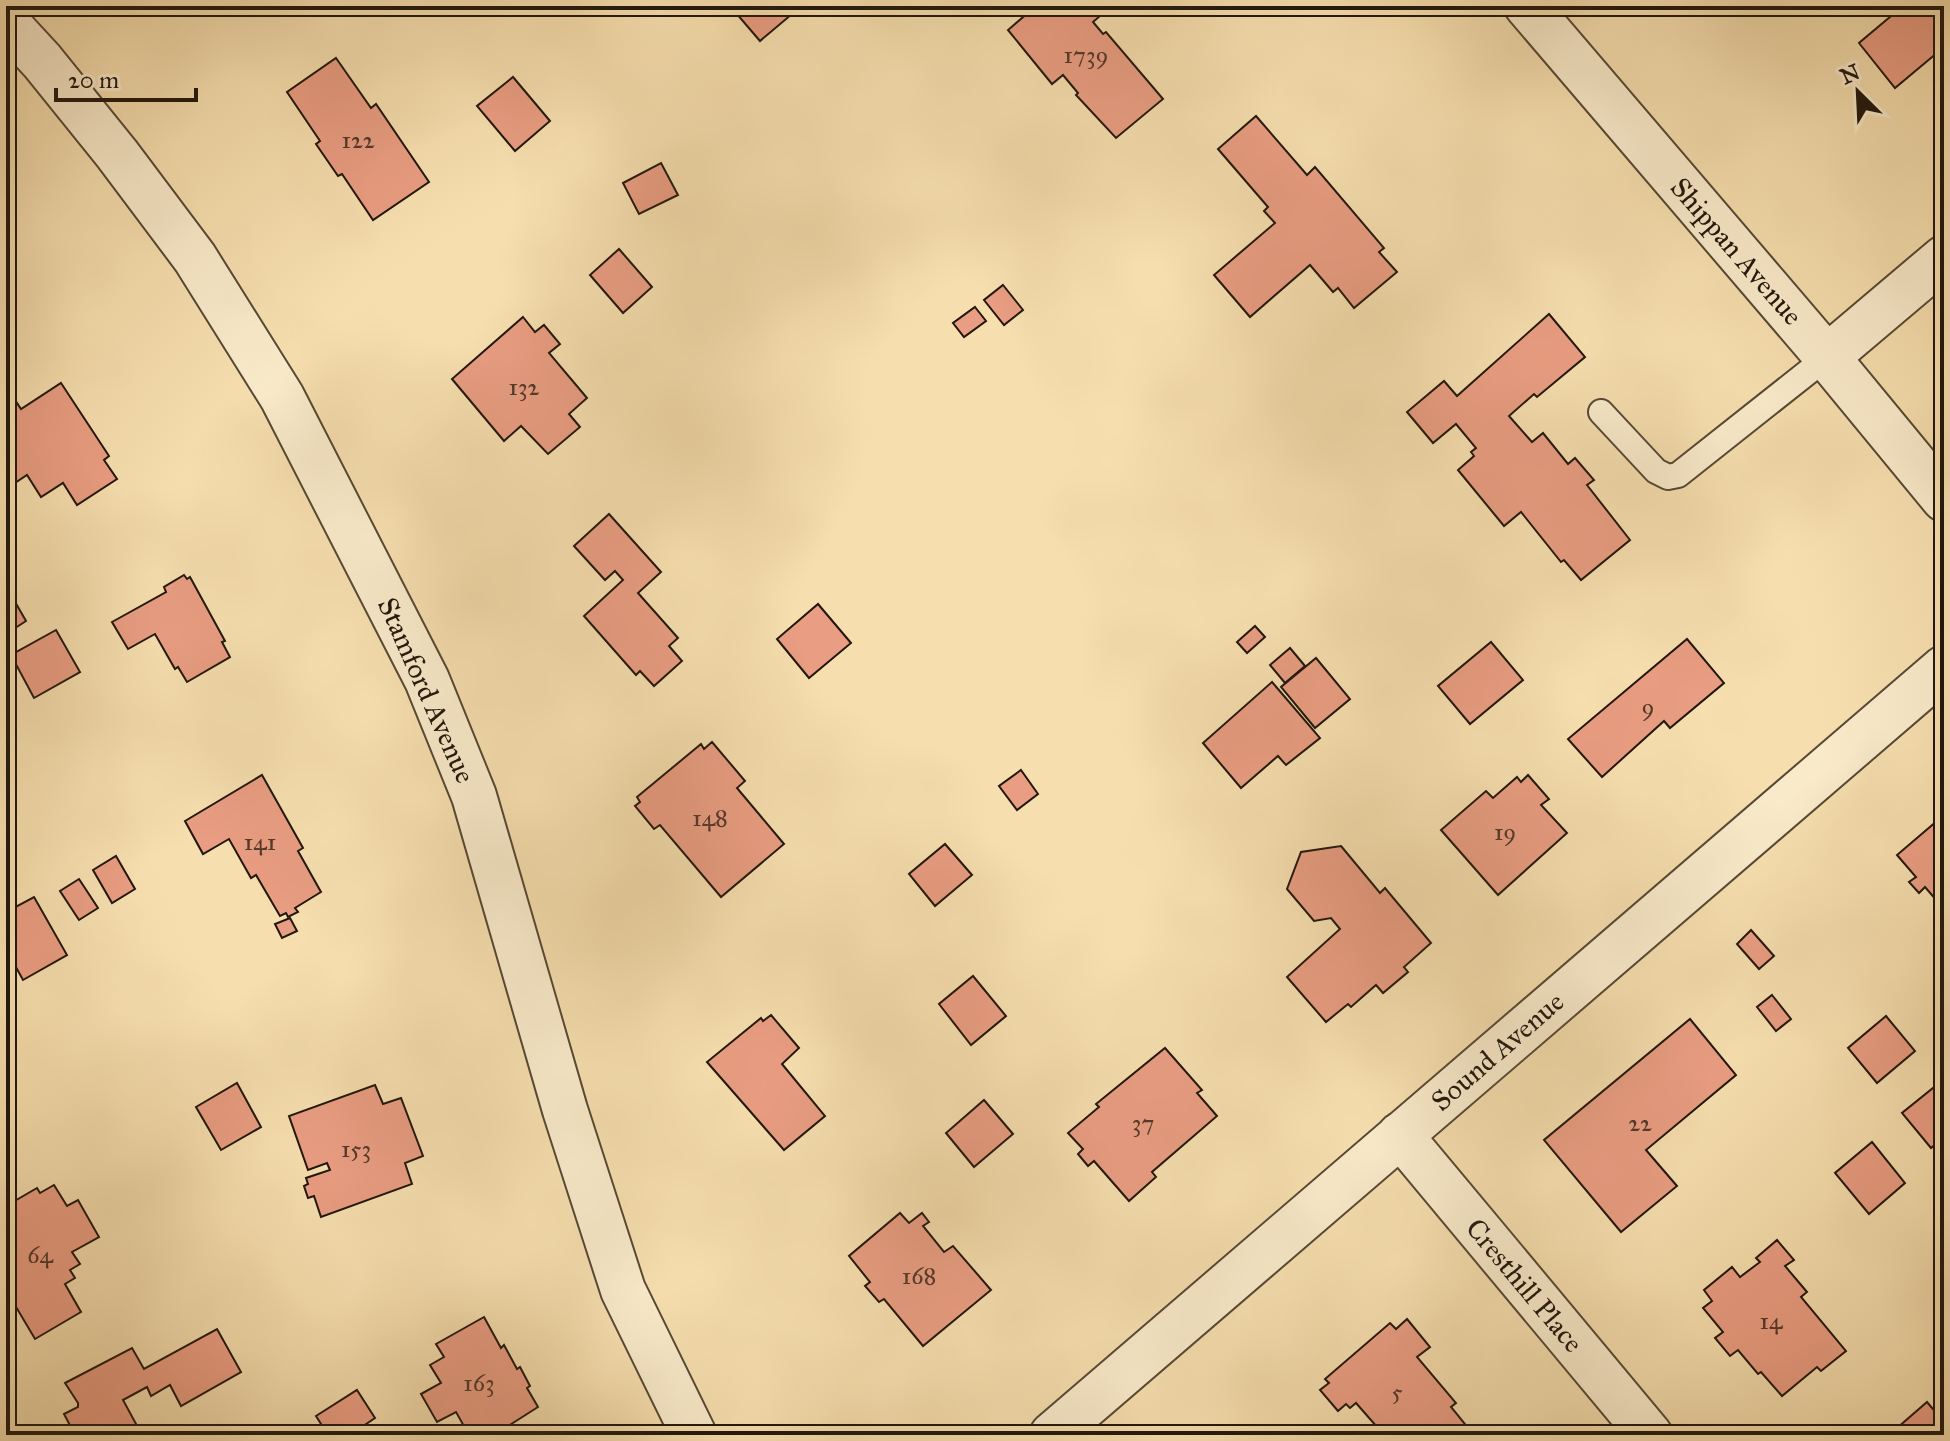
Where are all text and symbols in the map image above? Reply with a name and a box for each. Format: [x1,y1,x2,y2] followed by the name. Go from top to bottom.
[1064,40,1108,70] house number: 1739
[56,52,196,102] scale bar
[1818,52,1898,132] north arrow
[1836,58,1864,90] text: N
[68,65,119,95] text: 20 m
[341,125,375,155] house number: 122
[1663,170,1810,332] street label: Shippan Avenue
[509,372,540,402] house number: 132
[370,592,483,788] street label: Stamford Avenue
[1642,692,1654,722] house number: 9
[692,803,728,833] house number: 148
[1494,817,1516,847] house number: 19
[244,827,276,857] house number: 141
[1424,984,1571,1119] street label: Sound Avenue
[1132,1108,1154,1138] house number: 37
[1628,1108,1652,1138] house number: 22
[341,1134,371,1164] house number: 153
[1458,1211,1591,1360] street label: Cresthill Place
[27,1240,53,1270] house number: 64
[902,1261,936,1291] house number: 168
[1760,1306,1783,1336] house number: 14
[463,1368,495,1398] house number: 163
[1391,1377,1403,1407] house number: 5

